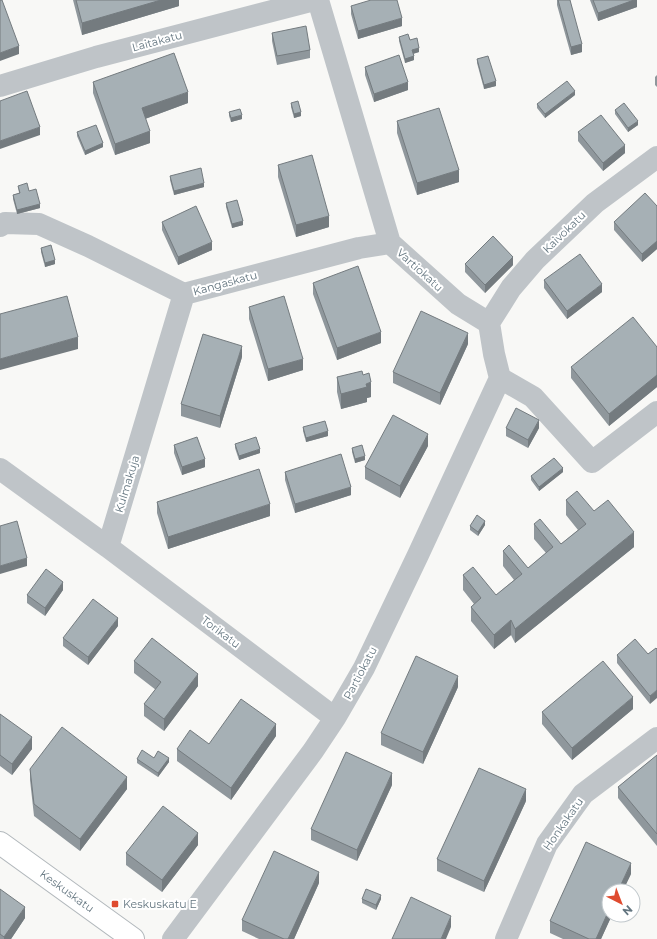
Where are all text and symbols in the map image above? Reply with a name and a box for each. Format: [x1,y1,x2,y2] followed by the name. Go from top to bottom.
[130,28,184,54] street label: Laitakatu
[539,208,589,256] street label: Kaivokatu
[394,246,446,294] street label: Vartiokatu
[191,268,259,298] street label: Kangaskatu
[112,454,142,514] street label: Kulmakuja
[199,613,243,651] street label: Torikatu
[340,644,380,702] street label: Partiokatu
[540,795,586,853] street label: Honkakatu
[37,867,97,915] street label: Keskuskatu
[601,883,641,923] north arrow
[123,897,197,911] place label: Keskuskatu E
[110,899,120,909] marker: Keskuskatu E
[620,902,636,919] text: N

